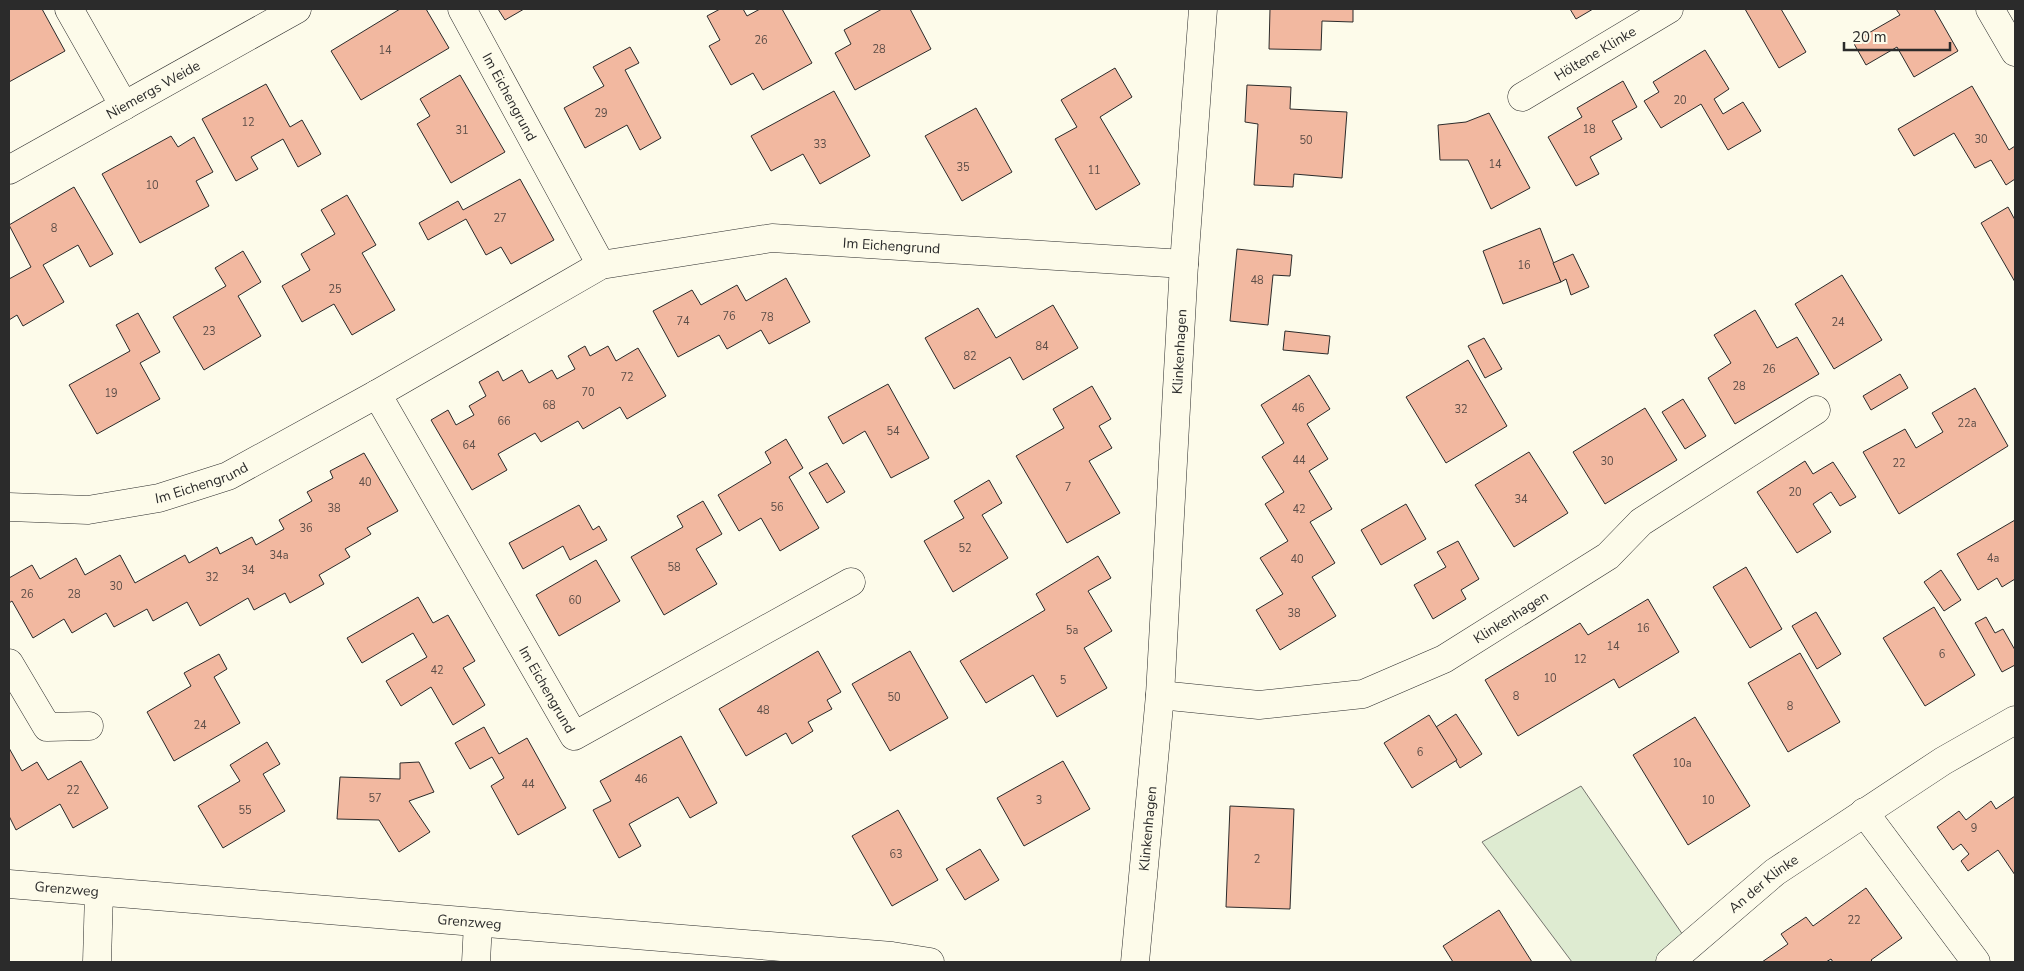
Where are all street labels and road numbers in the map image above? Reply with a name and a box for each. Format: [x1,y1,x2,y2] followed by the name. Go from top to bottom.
[1551,22,1639,85] street label: Höltene Klinke
[478,49,541,144] street label: Im Eichengrund
[103,56,203,123] street label: Niemergs Weide
[842,233,941,258] street label: Im Eichengrund
[1167,309,1191,395] street label: Klinkenhagen
[154,457,251,508] street label: Im Eichengrund
[1469,586,1552,648] street label: Klinkenhagen
[515,642,580,737] street label: Im Eichengrund
[1134,785,1161,872] street label: Klinkenhagen
[1724,850,1802,917] street label: An der Klinke
[34,877,100,901] street label: Grenzweg
[437,909,502,934] street label: Grenzweg

